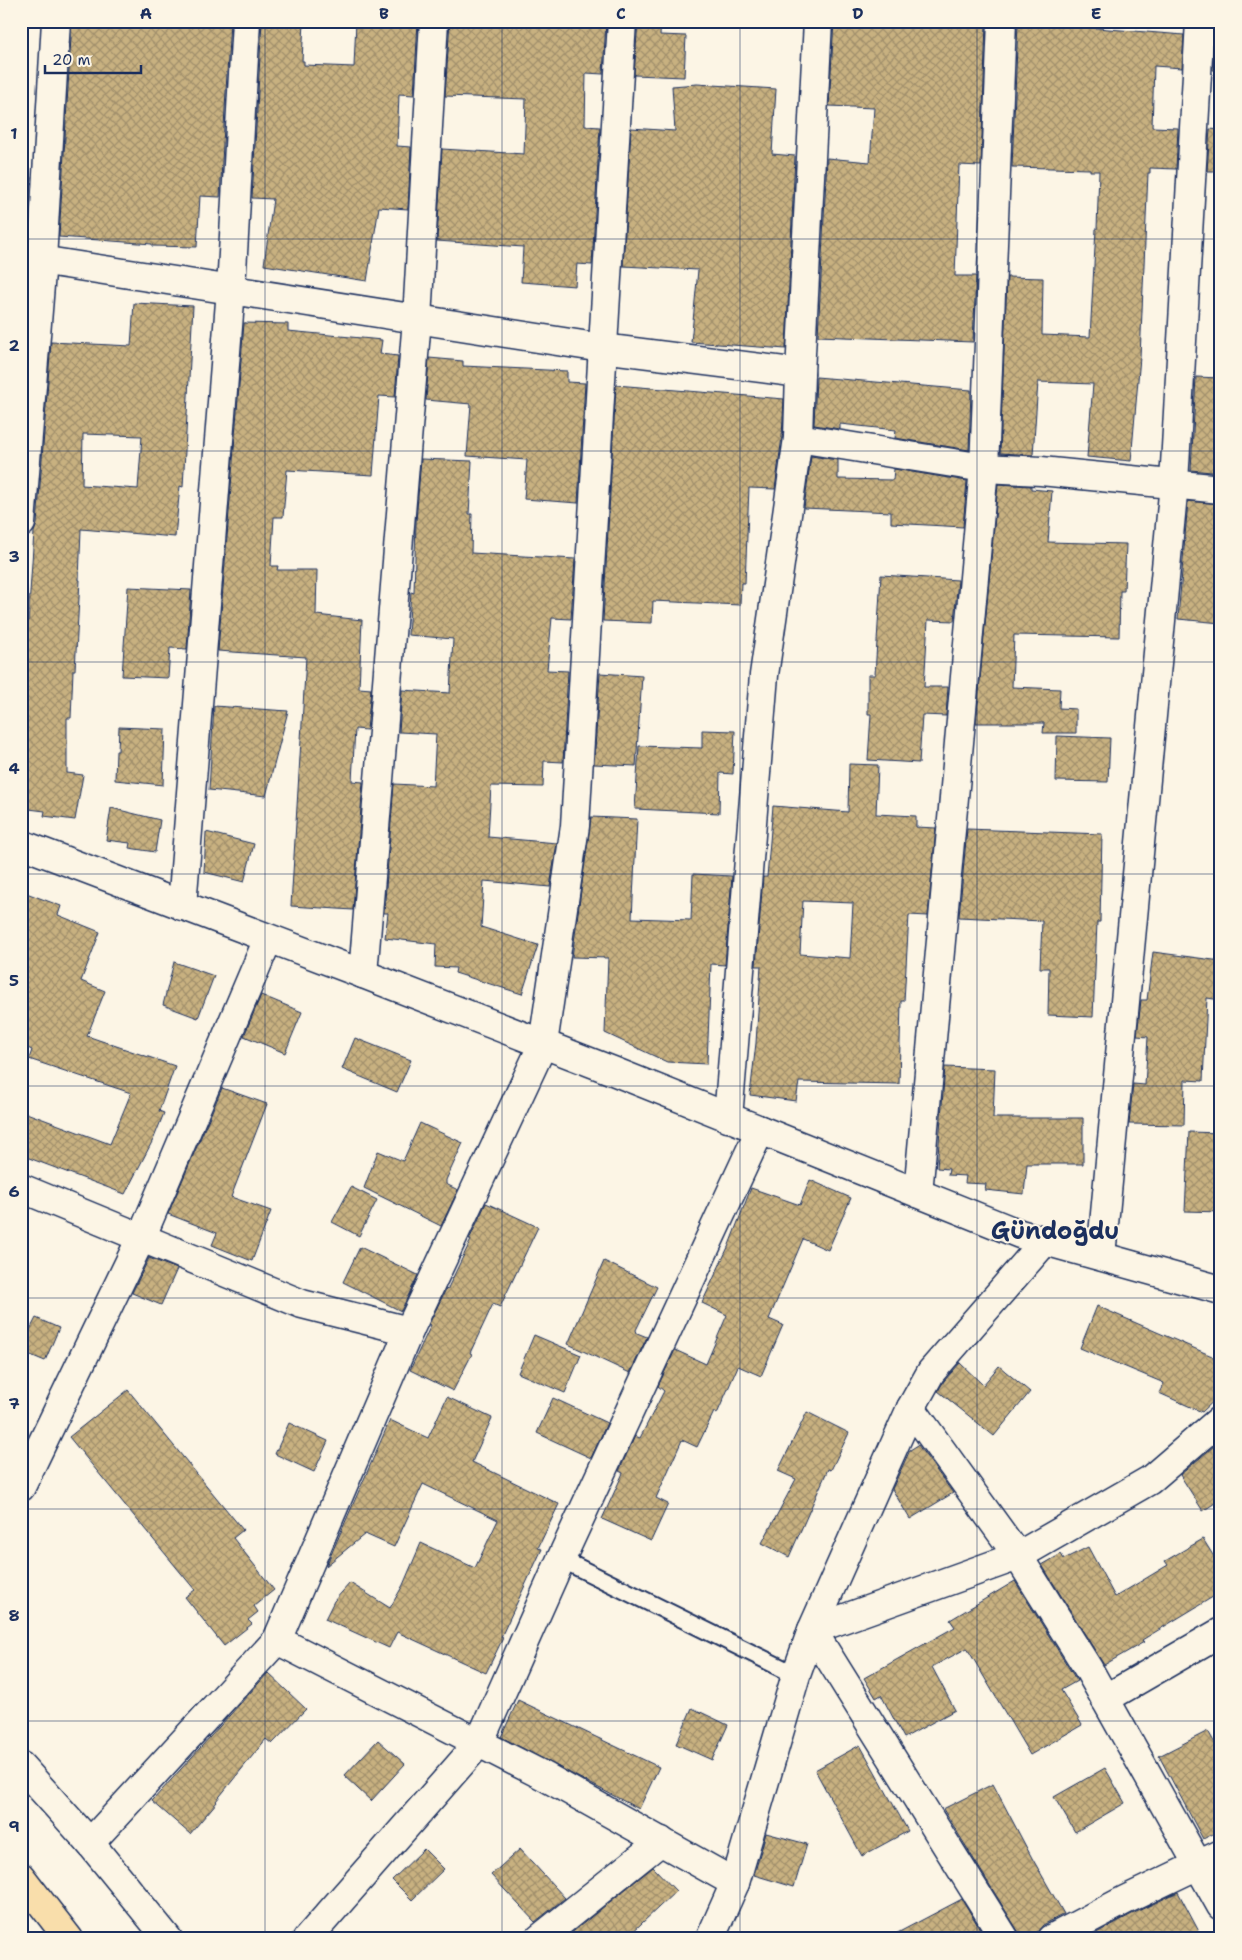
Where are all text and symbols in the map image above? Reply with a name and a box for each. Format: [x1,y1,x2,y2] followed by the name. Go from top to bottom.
[140,3,152,24] text: A
[379,3,389,24] text: B
[616,3,626,24] text: C
[852,3,864,24] text: D
[1091,3,1101,24] text: E
[45,42,141,74] scale bar
[52,50,91,70] text: 20 m
[10,123,18,144] text: 1
[8,335,20,356] text: 2
[8,546,20,567] text: 3
[8,758,20,779] text: 4
[9,970,19,991] text: 5
[8,1181,20,1202] text: 6
[991,1215,1119,1247] district label: Gündoğdu
[8,1393,20,1414] text: 7
[8,1605,20,1626] text: 8
[8,1816,20,1837] text: 9

